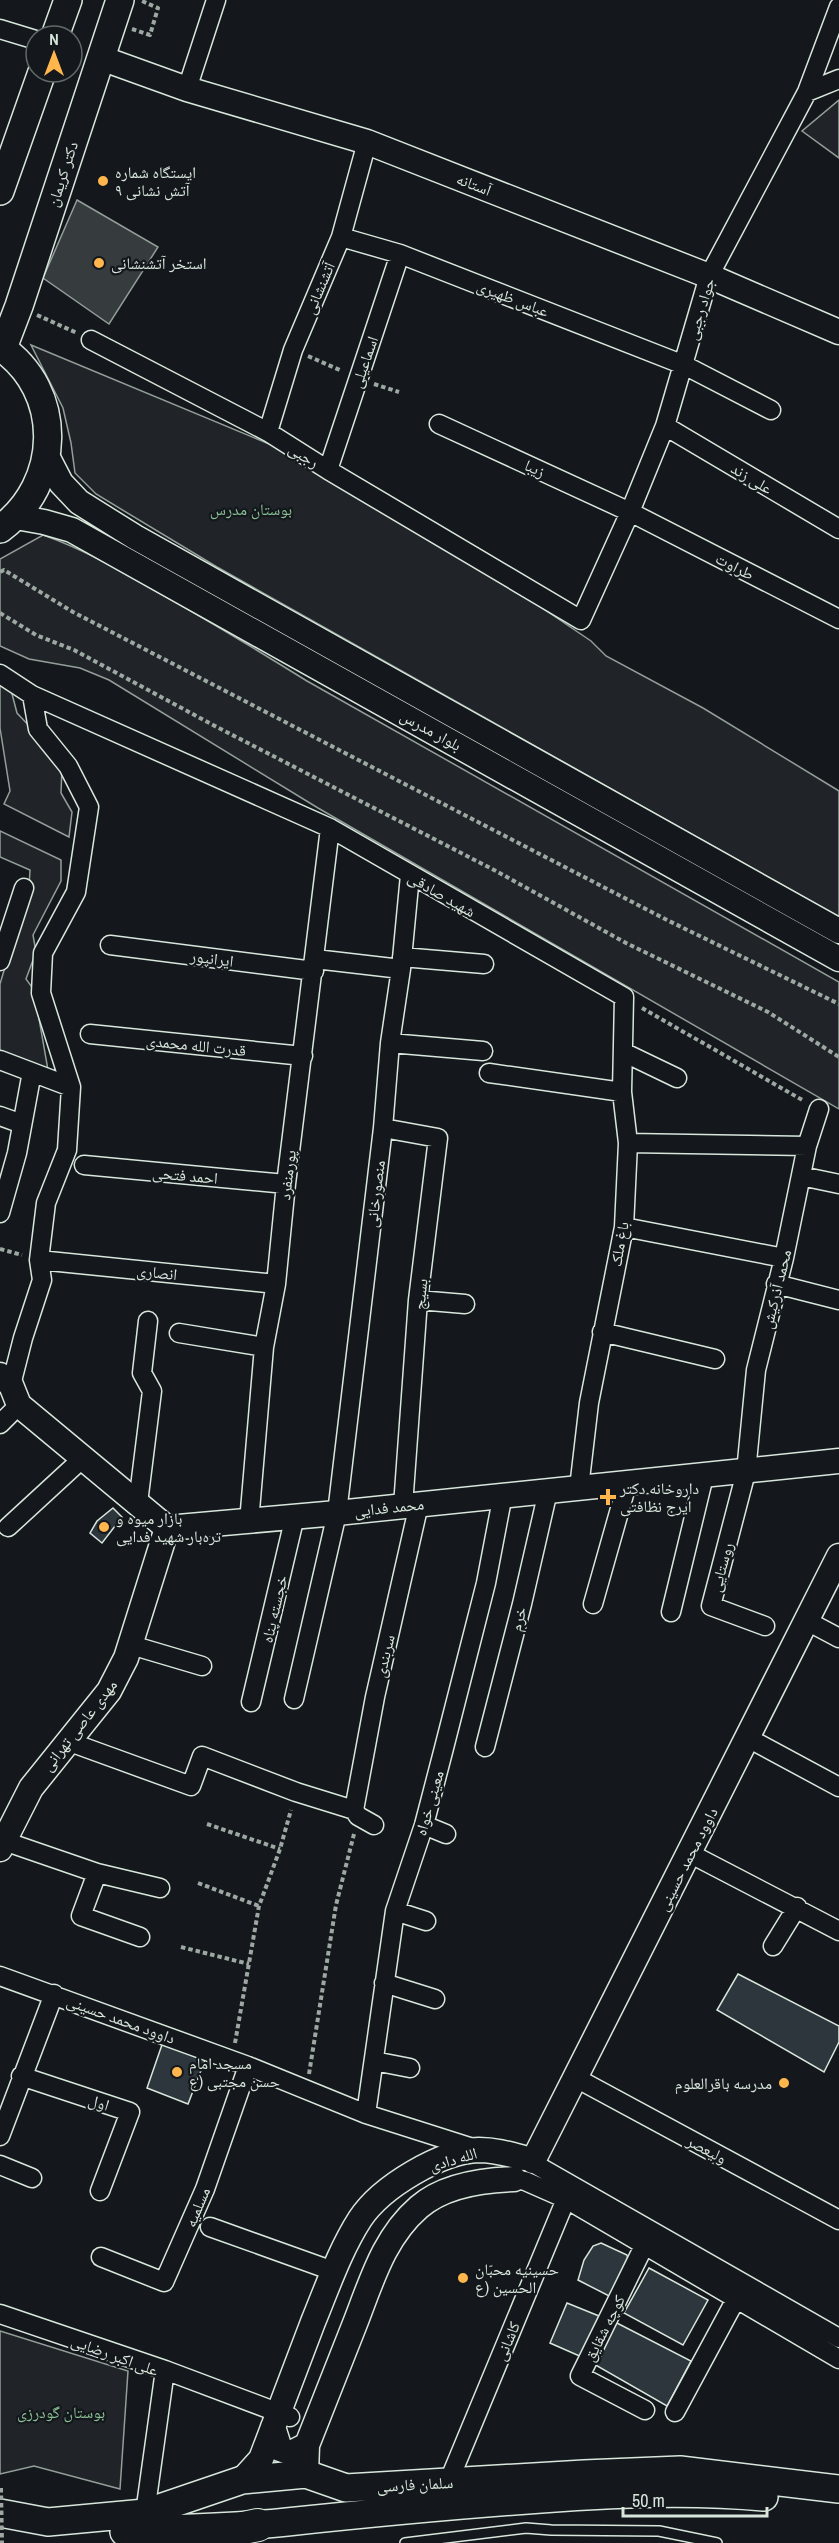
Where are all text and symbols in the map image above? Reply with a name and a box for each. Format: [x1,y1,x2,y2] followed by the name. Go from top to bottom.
[24,24,84,84] north arrow
[49,28,59,50] text: N
[41,138,83,210] street label: دکتر کریمان
[115,161,196,201] place label: ایستگاه شماره ۹ آتش نشانی
[453,167,496,201] street label: آستانه
[96,174,110,188] marker: ایستگاه شماره ۹ آتش نشانی
[111,252,207,274] place label: استخر آتشنشانی
[92,256,106,270] marker: استخر آتشنشانی
[298,258,340,317] street label: آتشنشانی
[474,274,552,322] street label: عباس ظهیری
[680,275,720,343] street label: جواد رجبی
[345,333,383,391] street label: اسماعیلی
[285,437,323,473] street label: رجبی
[521,454,549,482] street label: زیبا
[727,457,777,499] street label: علی زند
[210,498,292,520] park label: بوستان مدرس
[712,547,758,585] street label: طراوت
[396,704,466,756] street label: بلوار مدرس
[404,866,480,922] street label: شهید صادقی
[188,944,235,972] street label: ایرانپور
[145,1029,247,1061] street label: قدرت الله محمدی
[273,1148,301,1201] street label: پورمنفرد
[360,1159,390,1229] street label: منصورخانی
[151,1161,219,1189] street label: احمد فتحی
[604,1220,634,1268] street label: باغ ملک
[756,1247,796,1331] street label: محمد آذرکیش
[136,1259,178,1285] street label: انصاری
[407,1277,433,1311] street label: بسیج
[619,1477,699,1517] place label: داروخانه دکتر ایرج نظافتی
[601,1490,615,1504] marker: داروخانه دکتر ایرج نظافتی
[353,1492,425,1522] street label: محمد فدایی
[116,1507,221,1547] place label: بازار میوه و تره‌بار شهید فدایی
[97,1520,111,1534] marker: بازار میوه و تره‌بار شهید فدایی
[704,1540,738,1594] street label: روستایی
[256,1573,292,1645] street label: خجسته پناه
[504,1604,532,1634] street label: خرم
[368,1632,400,1680] street label: سربندی
[36,1674,122,1776] street label: مهدی عاصی تهرانی
[409,1768,449,1838] street label: معینی خواه
[651,1803,723,1915] street label: داوود محمد حسینی
[64,1989,178,2049] street label: داوود محمد حسینی
[189,2052,280,2092] place label: مسجد امام حسن مجتبی (ع
[170,2065,184,2079] marker: مسجد امام حسن مجتبی (ع
[675,2072,772,2094] place label: مدرسه باقرالعلوم
[777,2076,791,2090] marker: مدرسه باقرالعلوم
[86,2088,112,2116] street label: اول
[682,2129,731,2169] street label: ولیعصر
[426,2142,480,2176] street label: الله دادی
[179,2184,215,2230] street label: مسلمیه
[475,2258,559,2298] place label: حسینیه محبّان الحسین (ع
[456,2271,470,2285] marker: حسینیه محبّان الحسین (ع
[578,2291,630,2365] street label: کوچه شقایق
[489,2318,525,2364] street label: کاشانی
[68,2329,162,2381] street label: علی اکبر رضایی
[17,2401,105,2423] park label: بوستان گودرزی
[376,2471,454,2497] street label: سلمان فارسی
[623,2480,767,2518] scale bar
[632,2488,665,2513] text: 50 m

